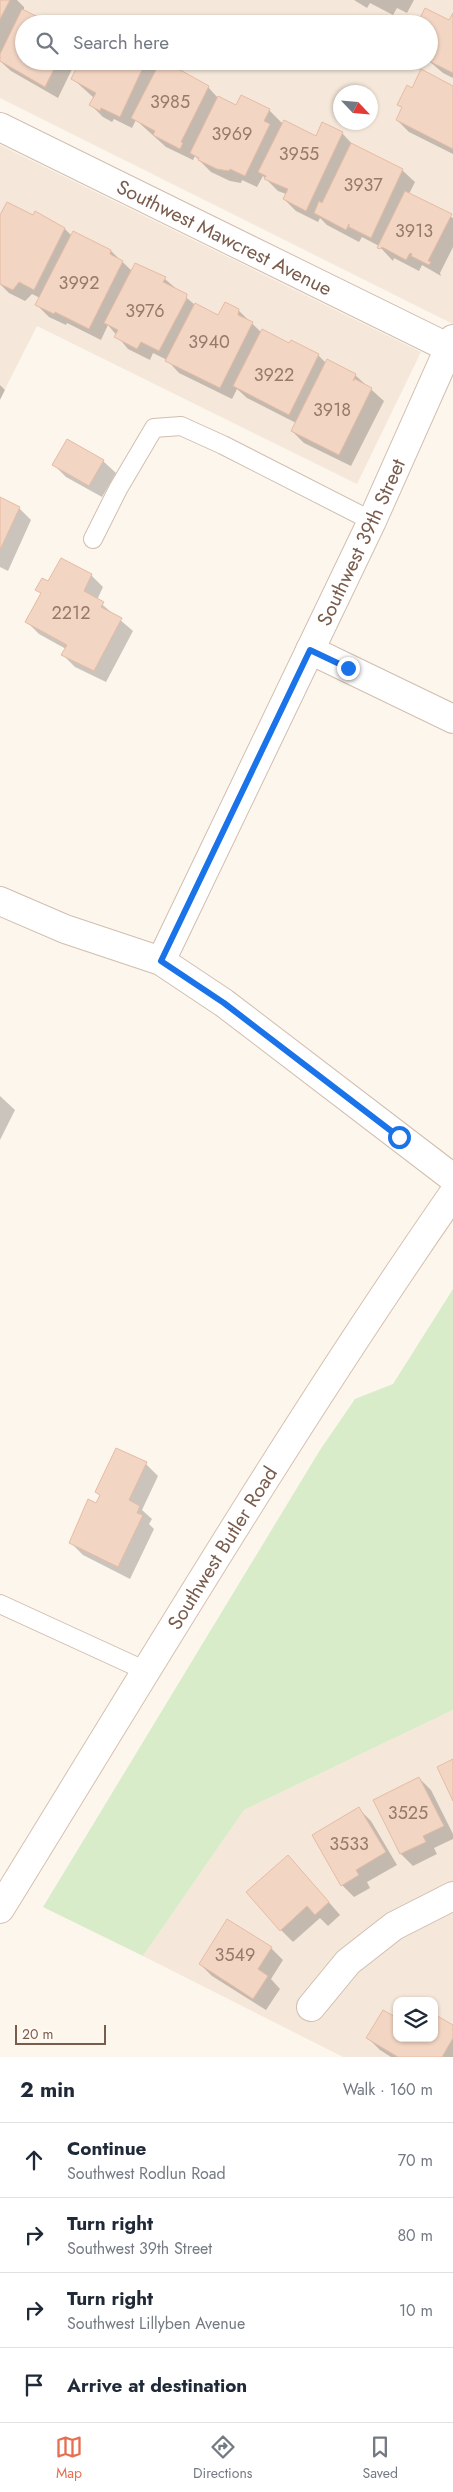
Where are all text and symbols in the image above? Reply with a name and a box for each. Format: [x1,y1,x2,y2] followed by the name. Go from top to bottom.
[15,15,438,70] search box
[33,29,61,57] icon: search
[73,29,169,56] text: Search here
[333,85,378,130] north arrow
[150,89,190,115] house number: 3985
[212,121,252,147] house number: 3969
[279,141,319,167] house number: 3955
[112,172,337,303] street label: Southwest Mawcrest Avenue
[343,172,383,198] house number: 3937
[395,218,433,244] house number: 3913
[59,270,99,296] house number: 3992
[125,298,165,324] house number: 3976
[188,329,230,355] house number: 3940
[254,362,294,388] house number: 3922
[313,397,351,423] house number: 3918
[309,454,413,631] street label: Southwest 39th Street
[52,600,90,626] house number: 2212
[337,657,360,680] route end
[388,1126,411,1149] route start
[160,1461,284,1635] street label: Southwest Butler Road
[388,1800,428,1826] house number: 3525
[329,1831,369,1857] house number: 3533
[215,1942,255,1968] house number: 3549
[393,1997,438,2042] map controls
[393,1997,438,2042] button: layers
[15,2022,106,2045] scale bar
[22,2024,54,2044] text: 20 m
[20,2075,75,2105] text: 2 min
[343,2078,433,2101] text: Walk · 160 m
[67,2135,146,2162] text: Continue
[20,2146,48,2174] icon: ahead
[398,2149,433,2172] text: 70 m
[67,2162,226,2185] text: Southwest Rodlun Road
[67,2210,153,2237] text: Turn right
[20,2221,48,2249] icon: right
[397,2224,433,2247] text: 80 m
[67,2237,212,2260] text: Southwest 39th Street
[67,2285,153,2312] text: Turn right
[20,2296,48,2324] icon: right
[399,2299,433,2322] text: 10 m
[67,2312,245,2335] text: Southwest Lillyben Avenue
[20,2371,48,2399] icon: arrive
[67,2372,247,2399] text: Arrive at destination
[55,2433,83,2483] tab: Map
[193,2433,252,2483] tab: Directions
[362,2433,398,2483] tab: Saved

